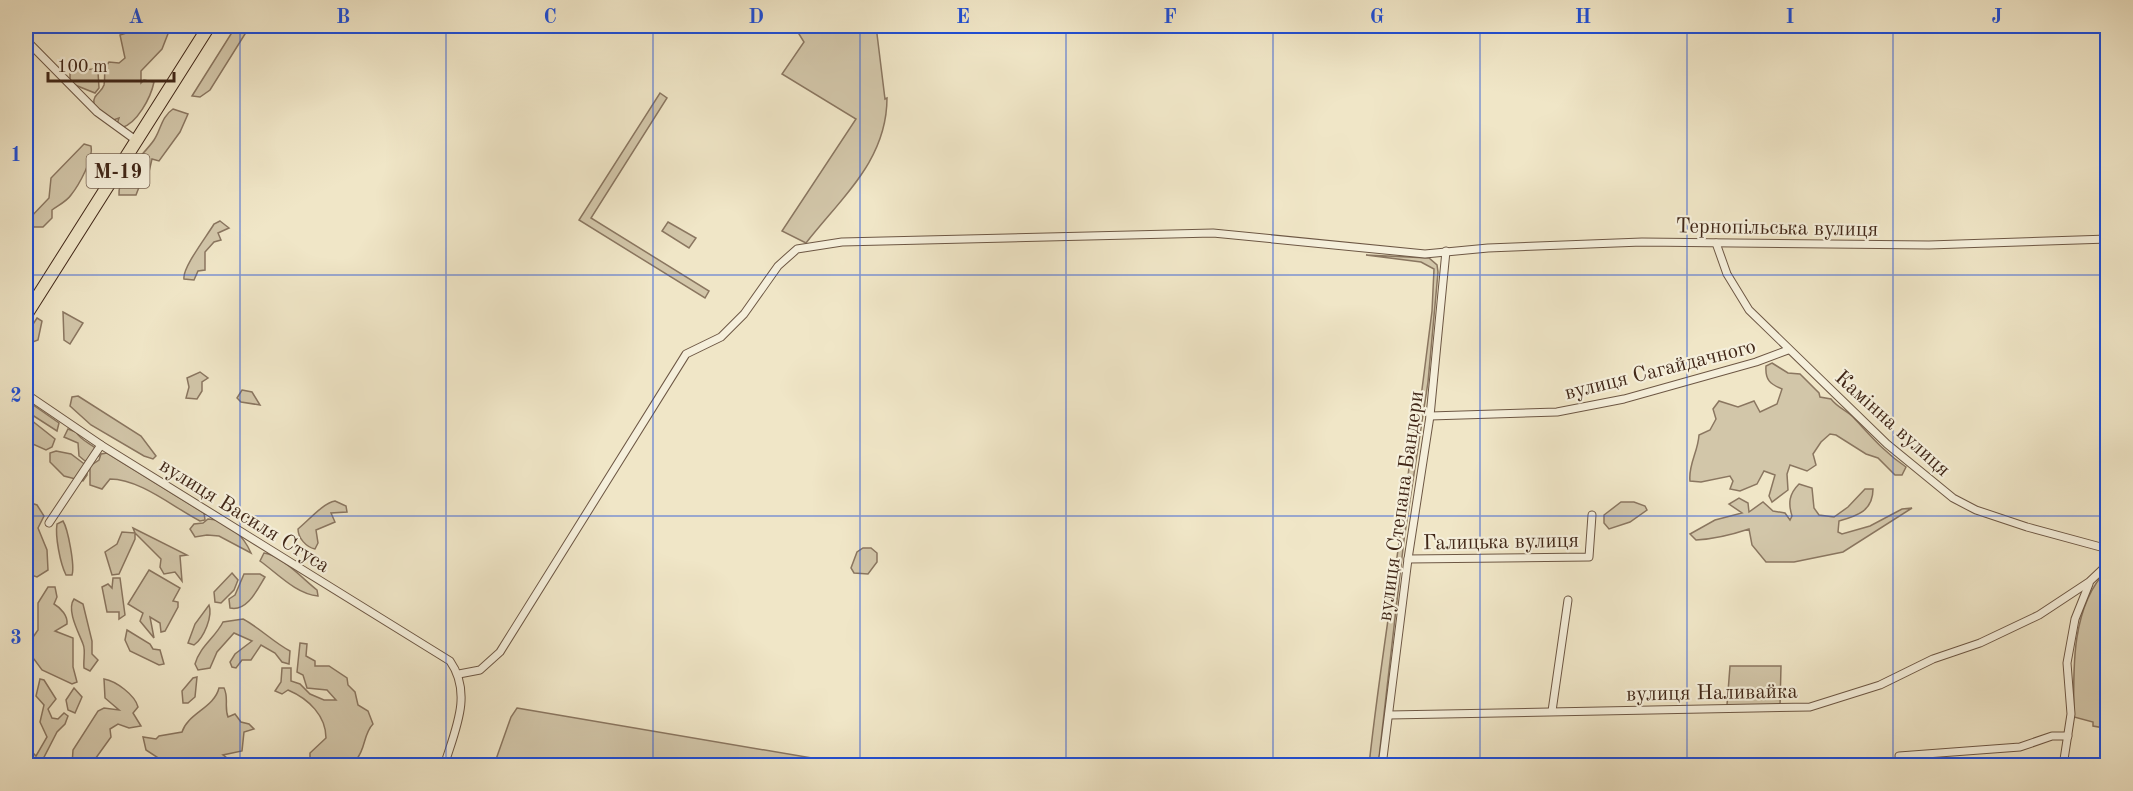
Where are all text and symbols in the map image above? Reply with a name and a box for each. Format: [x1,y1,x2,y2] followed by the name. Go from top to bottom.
[128,8,144,28] text: A
[336,8,350,28] text: B
[543,8,557,28] text: C
[748,8,764,28] text: D
[956,8,970,28] text: E
[1163,8,1177,28] text: F
[1370,8,1384,28] text: G
[1575,8,1591,28] text: H
[1786,8,1794,28] text: I
[1992,8,2003,28] text: J
[48,45,174,83] scale bar
[57,58,108,76] text: 100 m
[10,146,22,166] text: 1
[86,154,150,188] road number: М-19
[1676,216,1878,241] street label: Тернопільська вулиця
[1563,337,1758,404] street label: вулиця Сагайдачного
[1830,367,1954,481] street label: Камінна вулиця
[10,387,22,407] text: 2
[1375,390,1428,623] street label: вулиця Степана Бандери
[155,455,333,577] street label: вулиця Василя Стуса
[1423,531,1579,554] street label: Галицька вулиця
[10,629,22,649] text: 3
[1626,682,1798,705] street label: вулиця Наливайка

